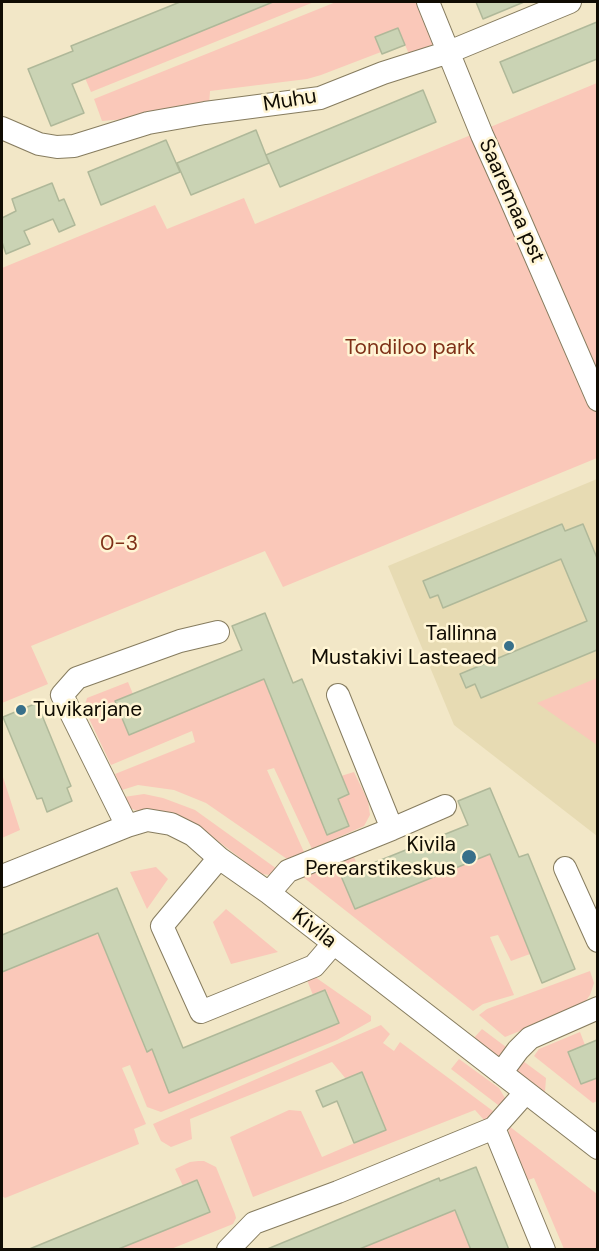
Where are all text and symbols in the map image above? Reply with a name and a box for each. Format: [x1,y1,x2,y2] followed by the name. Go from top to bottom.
[261,84,319,118] street label: Muhu
[472,135,550,267] street label: Saaremaa pst
[345,335,475,361] park label: Tondiloo park
[100,531,138,557] park label: 0-3
[311,621,497,671] place label: Tallinna Mustakivi Lasteaed
[502,639,516,653] marker: Tallinna Mustakivi Lasteaed
[33,697,142,723] place label: Tuvikarjane
[14,703,28,717] marker: Tuvikarjane
[305,832,456,882] place label: Kivila Perearstikeskus
[460,848,478,866] marker: Kivila Perearstikeskus
[287,904,341,954] street label: Kivila

